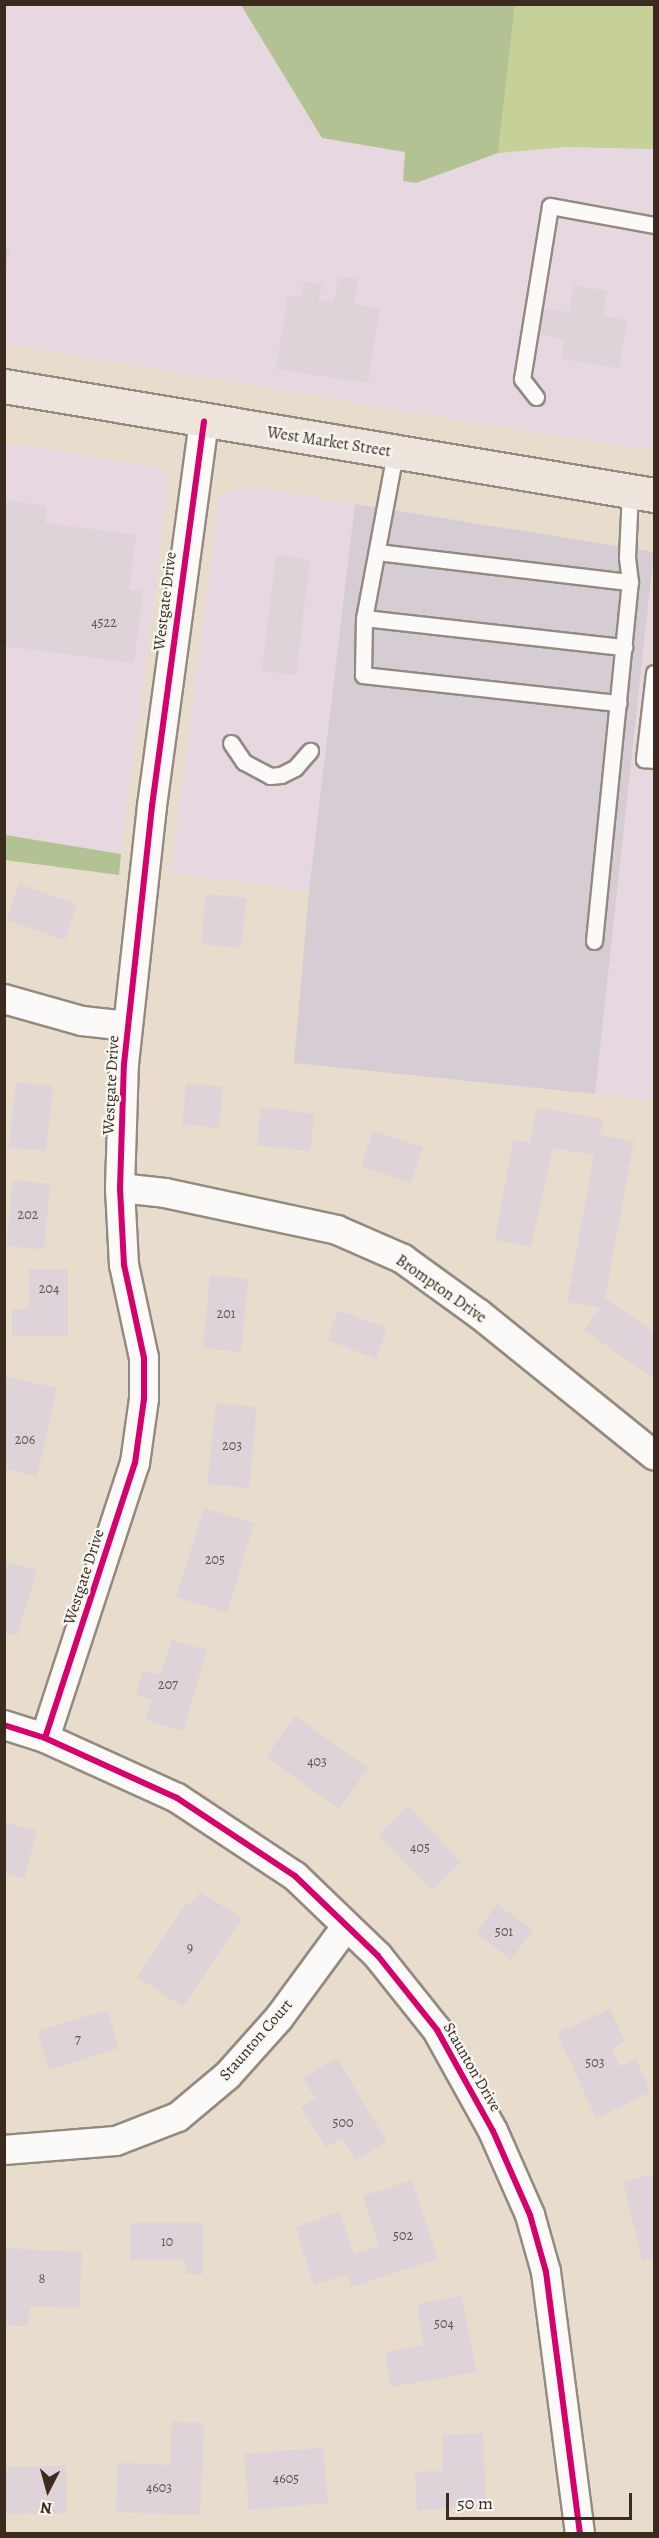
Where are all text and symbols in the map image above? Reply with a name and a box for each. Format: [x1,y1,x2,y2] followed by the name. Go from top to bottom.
[266,423,392,461] street label: West Market Street
[149,551,181,651] street label: Westgate Drive
[91,615,117,631] house number: 4522
[99,1035,123,1135] street label: Westgate Drive
[18,1207,38,1223] house number: 202
[392,1251,490,1327] street label: Brompton Drive
[39,1281,59,1297] house number: 204
[217,1306,235,1322] house number: 201
[15,1432,35,1448] house number: 206
[222,1438,242,1454] house number: 203
[60,1527,108,1627] street label: Westgate Drive
[205,1552,225,1568] house number: 205
[158,1677,178,1693] house number: 207
[307,1754,327,1770] house number: 403
[410,1840,430,1856] house number: 405
[495,1924,513,1940] house number: 501
[187,1940,193,1956] house number: 9
[215,1995,297,2085] street label: Staunton Court
[439,2019,505,2115] street label: Staunton Drive
[75,2032,81,2048] house number: 7
[585,2055,605,2071] house number: 503
[333,2115,353,2131] house number: 500
[393,2228,413,2244] house number: 502
[161,2234,173,2250] house number: 10
[39,2271,45,2287] house number: 8
[434,2316,454,2332] house number: 504
[18,2460,78,2520] north arrow
[273,2471,299,2487] house number: 4605
[146,2480,172,2496] house number: 4603
[449,2481,635,2519] scale bar
[457,2491,493,2515] text: 50 m
[39,2496,53,2519] text: N

